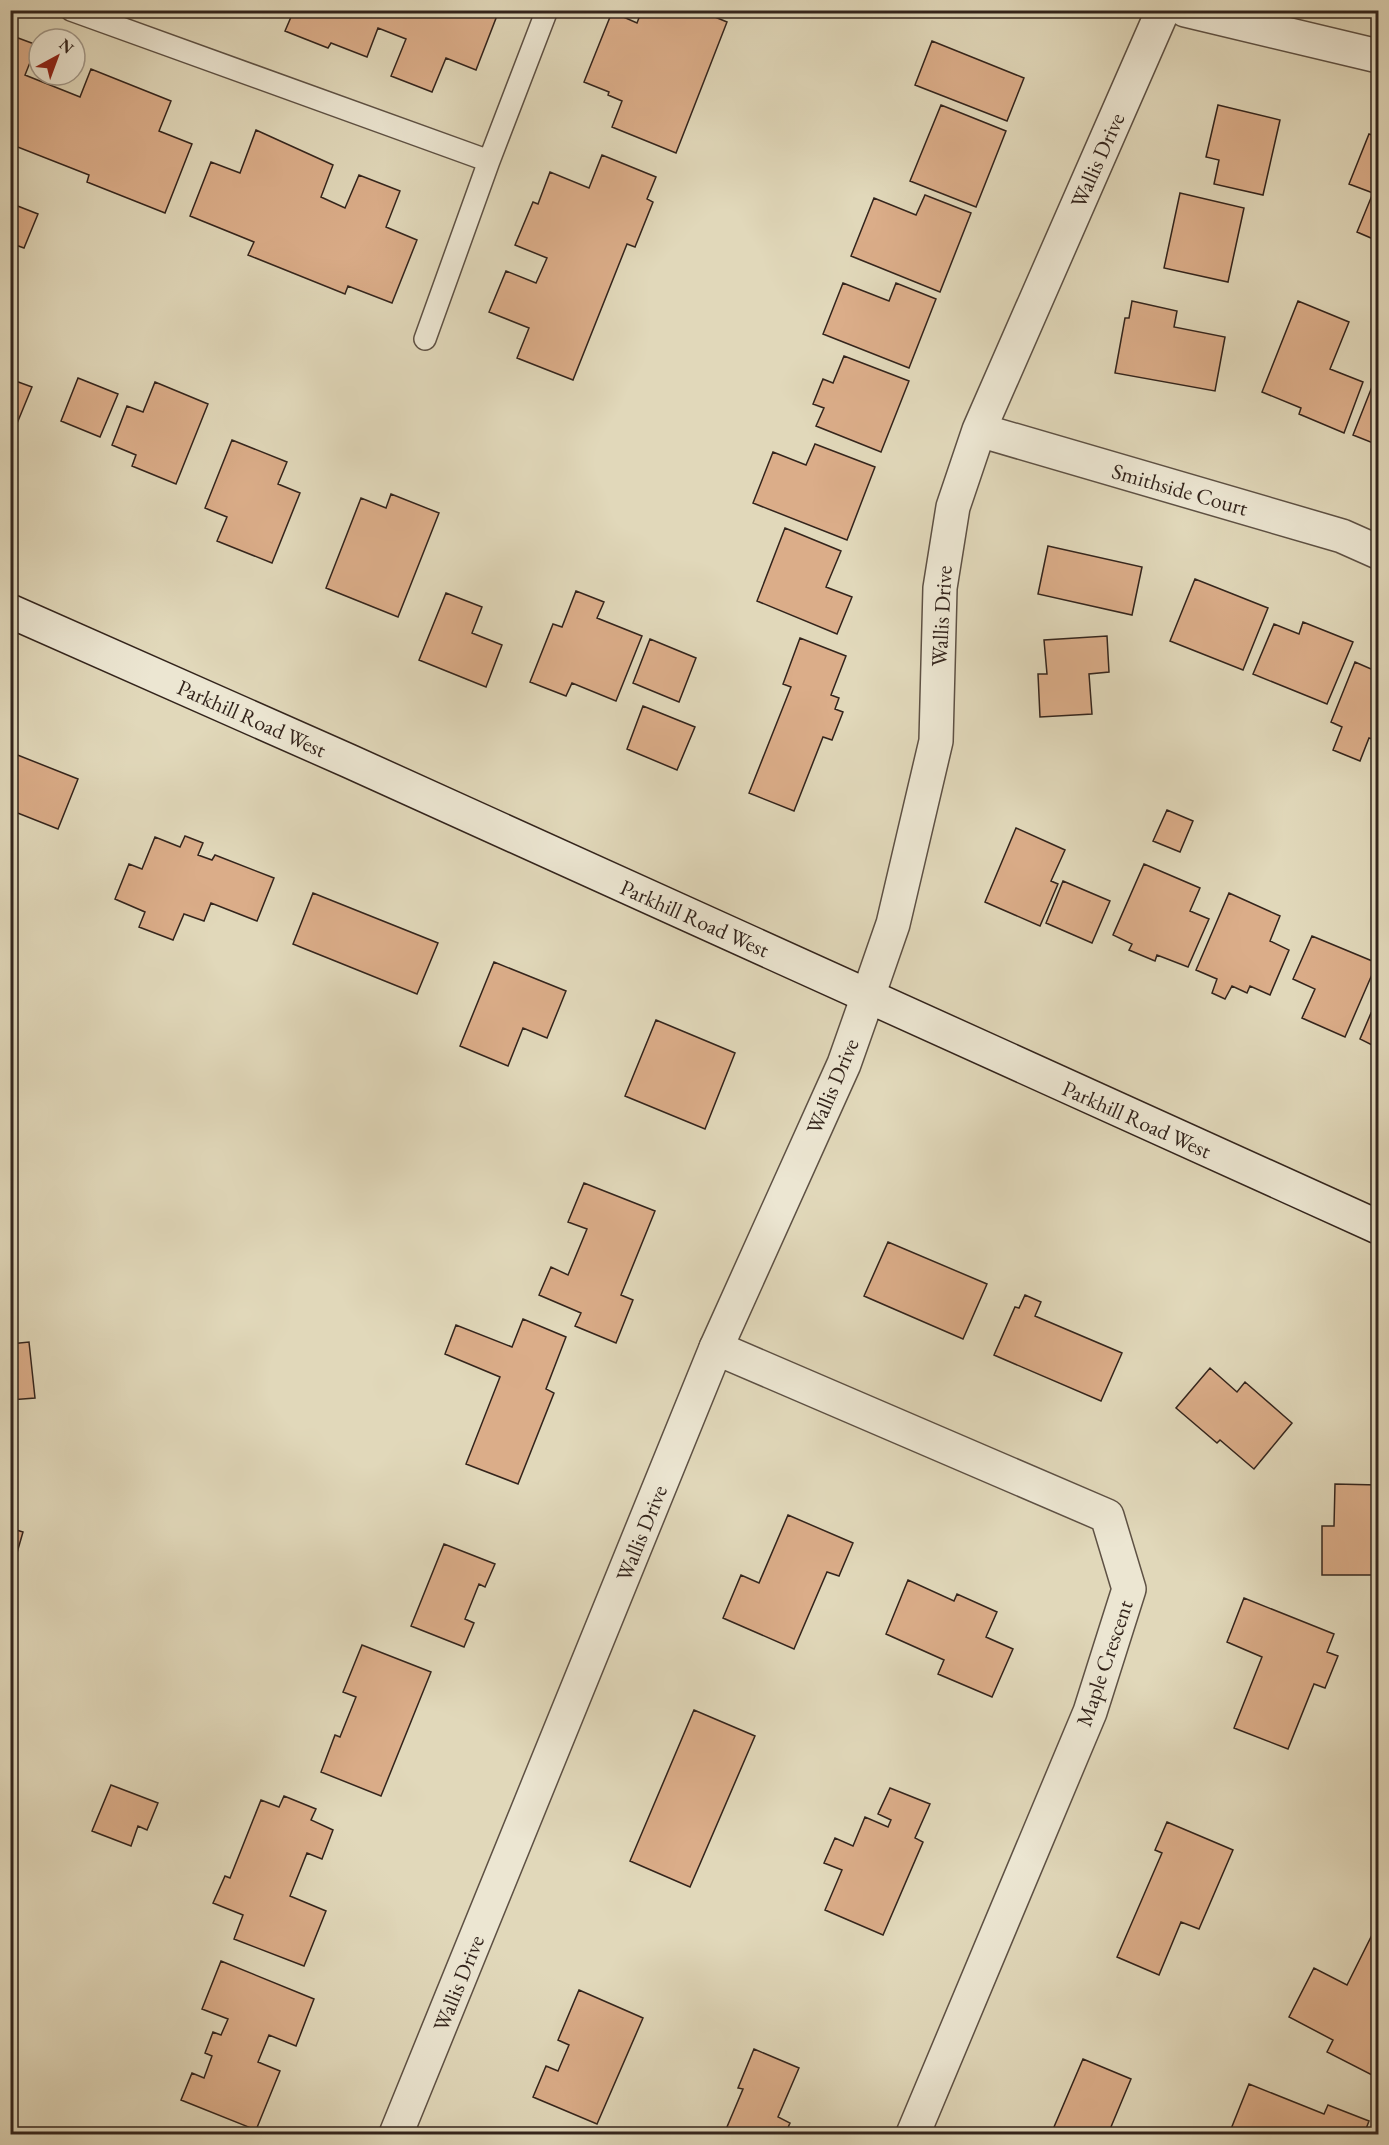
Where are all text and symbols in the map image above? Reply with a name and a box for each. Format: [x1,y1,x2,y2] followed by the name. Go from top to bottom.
[27,27,87,87] north arrow
[55,34,78,58] text: N
[1064,108,1131,212] street label: Wallis Drive
[1109,456,1251,523] street label: Smithside Court
[924,564,959,667] street label: Wallis Drive
[173,673,331,764] street label: Parkhill Road West
[616,873,774,964] street label: Parkhill Road West
[799,1034,866,1138] street label: Wallis Drive
[1058,1074,1216,1165] street label: Parkhill Road West
[609,1480,674,1586] street label: Wallis Drive
[1069,1596,1140,1730] street label: Maple Crescent
[426,1930,491,2036] street label: Wallis Drive

